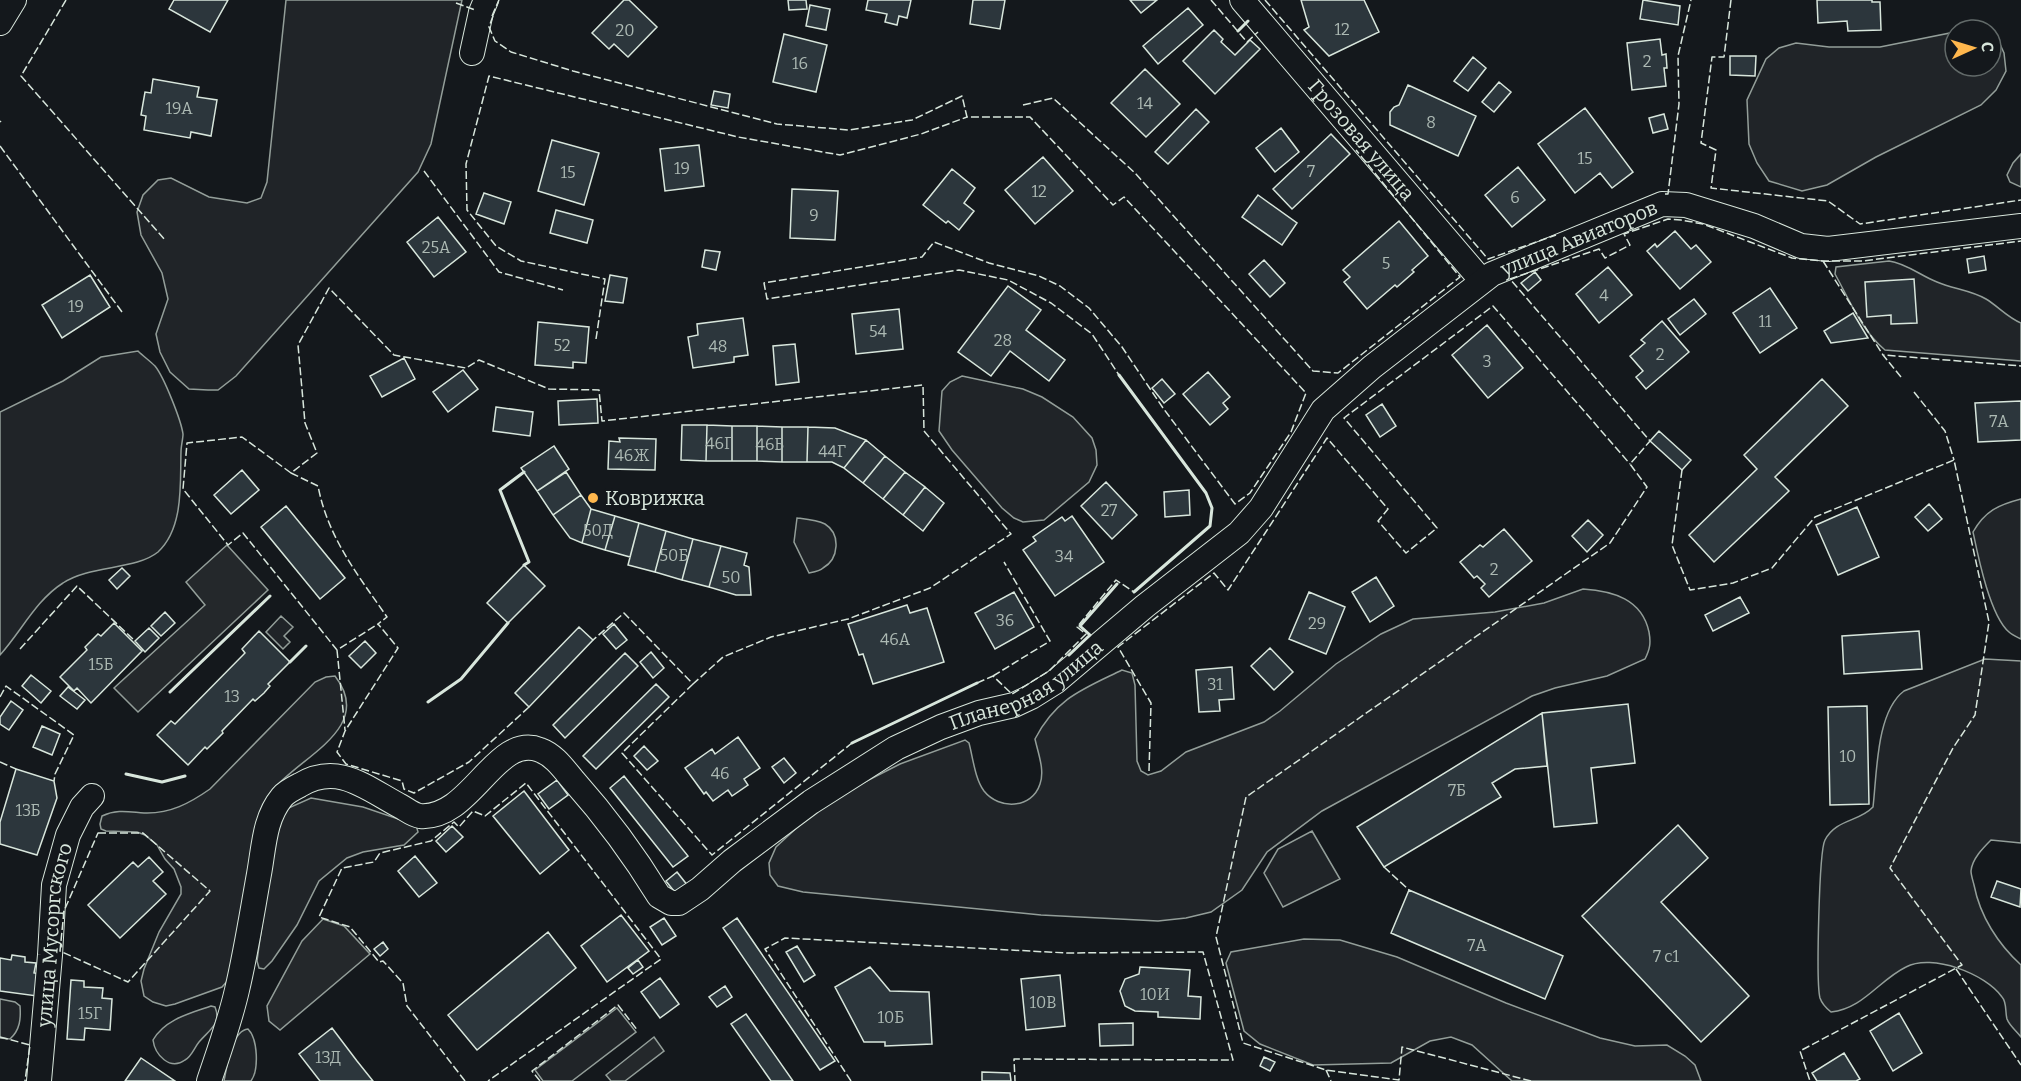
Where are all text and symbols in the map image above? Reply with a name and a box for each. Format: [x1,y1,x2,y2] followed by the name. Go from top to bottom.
[1943,18,2003,78] north arrow
[1334,20,1350,39] house number: 12
[616,21,634,40] house number: 20
[1978,41,1997,53] text: С
[1643,52,1651,71] house number: 2
[792,54,808,73] house number: 16
[1303,74,1420,205] street label: Грозовая улица
[1137,94,1154,113] house number: 14
[165,99,193,118] house number: 19А
[1426,113,1436,132] house number: 8
[1577,149,1593,168] house number: 15
[674,159,690,178] house number: 19
[1307,162,1315,181] house number: 7
[560,163,576,182] house number: 15
[1031,182,1047,201] house number: 12
[1510,188,1520,207] house number: 6
[1496,195,1661,281] street label: улица Авиаторов
[809,206,819,225] house number: 9
[422,238,451,257] house number: 25А
[1382,254,1390,273] house number: 5
[1599,286,1609,305] house number: 4
[68,297,84,316] house number: 19
[1759,312,1772,331] house number: 11
[869,322,888,341] house number: 54
[994,331,1012,350] house number: 28
[554,336,570,355] house number: 52
[709,337,727,356] house number: 48
[1656,345,1664,364] house number: 2
[1482,352,1492,371] house number: 3
[1989,412,2009,431] house number: 7А
[705,434,733,453] house number: 46Г
[756,435,784,454] house number: 46Б
[818,442,846,461] house number: 44Г
[614,446,650,465] house number: 46Ж
[605,486,705,510] place label: Коврижка
[586,491,600,505] marker: Коврижка
[1101,501,1117,520] house number: 27
[583,521,613,540] house number: 50Д
[660,546,688,565] house number: 50Б
[1055,547,1074,566] house number: 34
[1490,560,1498,579] house number: 2
[722,568,740,587] house number: 50
[996,611,1014,630] house number: 36
[1308,614,1326,633] house number: 29
[880,630,911,649] house number: 46А
[946,635,1108,735] street label: Планерная улица
[88,655,114,674] house number: 15Б
[1207,675,1223,694] house number: 31
[224,687,240,706] house number: 13
[1840,747,1856,766] house number: 10
[711,764,729,783] house number: 46
[1448,781,1466,800] house number: 7Б
[15,801,41,820] house number: 13Б
[32,840,77,1029] street label: улица Мусоргского
[1467,936,1487,955] house number: 7А
[1653,947,1679,966] house number: 7 с1
[1140,985,1170,1004] house number: 10И
[1029,993,1057,1012] house number: 10В
[78,1004,102,1023] house number: 15Г
[878,1008,904,1027] house number: 10Б
[315,1048,341,1067] house number: 13Д

